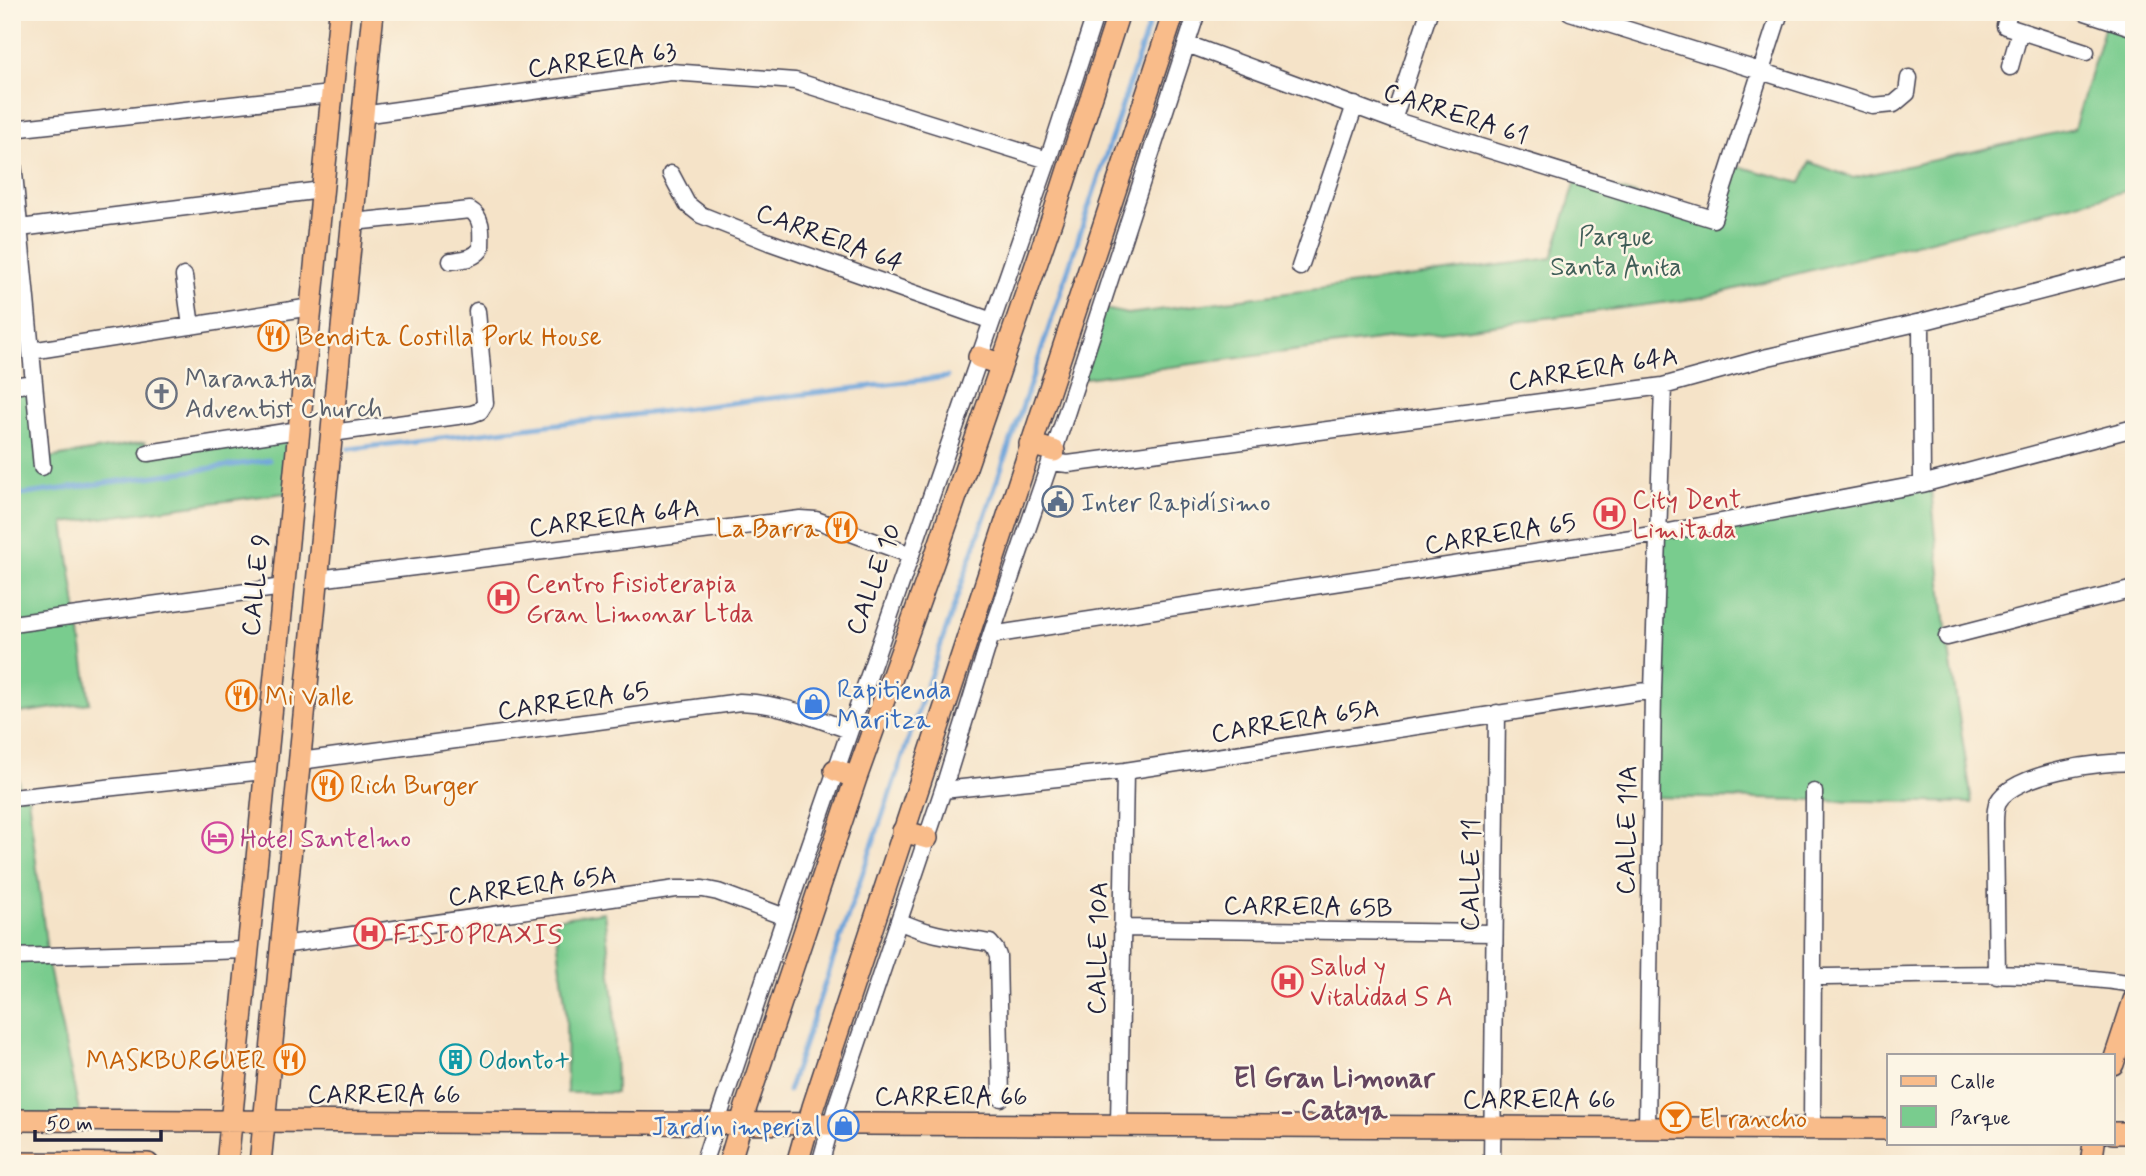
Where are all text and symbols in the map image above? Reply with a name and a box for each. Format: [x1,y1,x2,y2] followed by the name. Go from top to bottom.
[526,35,679,87] street label: CARRERA 63
[1379,76,1532,154] street label: CARRERA 61
[751,196,908,281] street label: CARRERA 64
[1550,221,1682,285] park label: Parque Santa Anita
[257,319,291,353] restaurant icon: Bendita Costilla Pork House
[297,321,602,355] place label: Bendita Costilla Pork House
[1506,340,1681,400] street label: CARRERA 64A
[185,363,382,427] place label: Maranatha Adventist Church
[145,376,179,410] church icon: Maranatha Adventist Church
[1632,484,1741,548] place label: City Dent Limitada
[1041,485,1075,519] public building icon: Inter Rapidísimo
[1081,487,1271,521] place label: Inter Rapidísimo
[527,492,701,546] street label: CARRERA 64A
[1592,497,1626,531] hospital icon: City Dent Limitada
[1422,506,1578,564] street label: CARRERA 65
[825,511,859,545] restaurant icon: La Barra
[716,513,819,547] place label: La Barra
[839,519,911,640] street label: CALLE 10
[235,532,279,638] street label: CALLE 9
[526,568,754,632] place label: Centro Fisioterapia Gran Limonar Ltda
[486,581,520,615] hospital icon: Centro Fisioterapia Gran Limonar Ltda
[837,674,951,738] place label: Rapitienda Maritza
[495,675,651,729] street label: CARRERA 65
[225,679,259,713] restaurant icon: Mi Valle
[265,681,354,715] place label: Mi Valle
[797,687,831,721] shop icon: Rapitienda Maritza
[1209,692,1382,752] street label: CARRERA 65A
[1610,765,1646,895] street label: CALLE 11A
[310,768,344,802] restaurant icon: Rich Burger
[350,770,479,806] place label: Rich Burger
[1454,818,1490,932] street label: CALLE 11
[200,821,234,855] hotel icon: Hotel Santelmo
[240,823,411,857] place label: Hotel Santelmo
[446,858,619,916] street label: CARRERA 65A
[1081,881,1117,1015] street label: CALLE 10A
[1223,890,1393,926] street label: CARRERA 65B
[353,917,387,951] hospital icon: FISIOPRAXIS
[393,919,563,953] place label: FISIOPRAXIS
[1310,951,1453,1015] place label: Salud y Vitalidad S A
[1270,964,1304,998] hospital icon: Salud y Vitalidad S A
[272,1043,306,1077] restaurant icon: MASKBURGUER
[438,1043,472,1077] building icon: Odonto+
[86,1045,266,1079] place label: MASKBURGUER
[478,1045,571,1079] place label: Odonto+
[1887,1054,2114,1144] legend
[1233,1061,1436,1130] district label: El Gran Limonar - Cataya
[1950,1068,1995,1096] text: Calle
[307,1079,461,1113] street label: CARRERA 66
[874,1081,1028,1115] street label: CARRERA 66
[1462,1084,1616,1118] street label: CARRERA 66
[35,1099,161,1143] scale bar
[1659,1101,1693,1135] bar icon: El rancho
[1699,1103,1807,1137] place label: El rancho
[1950,1104,2011,1132] text: Parque
[827,1109,861,1143] shop icon: Jardín imperial
[46,1110,93,1138] text: 50 m
[651,1111,821,1145] place label: Jardín imperial

